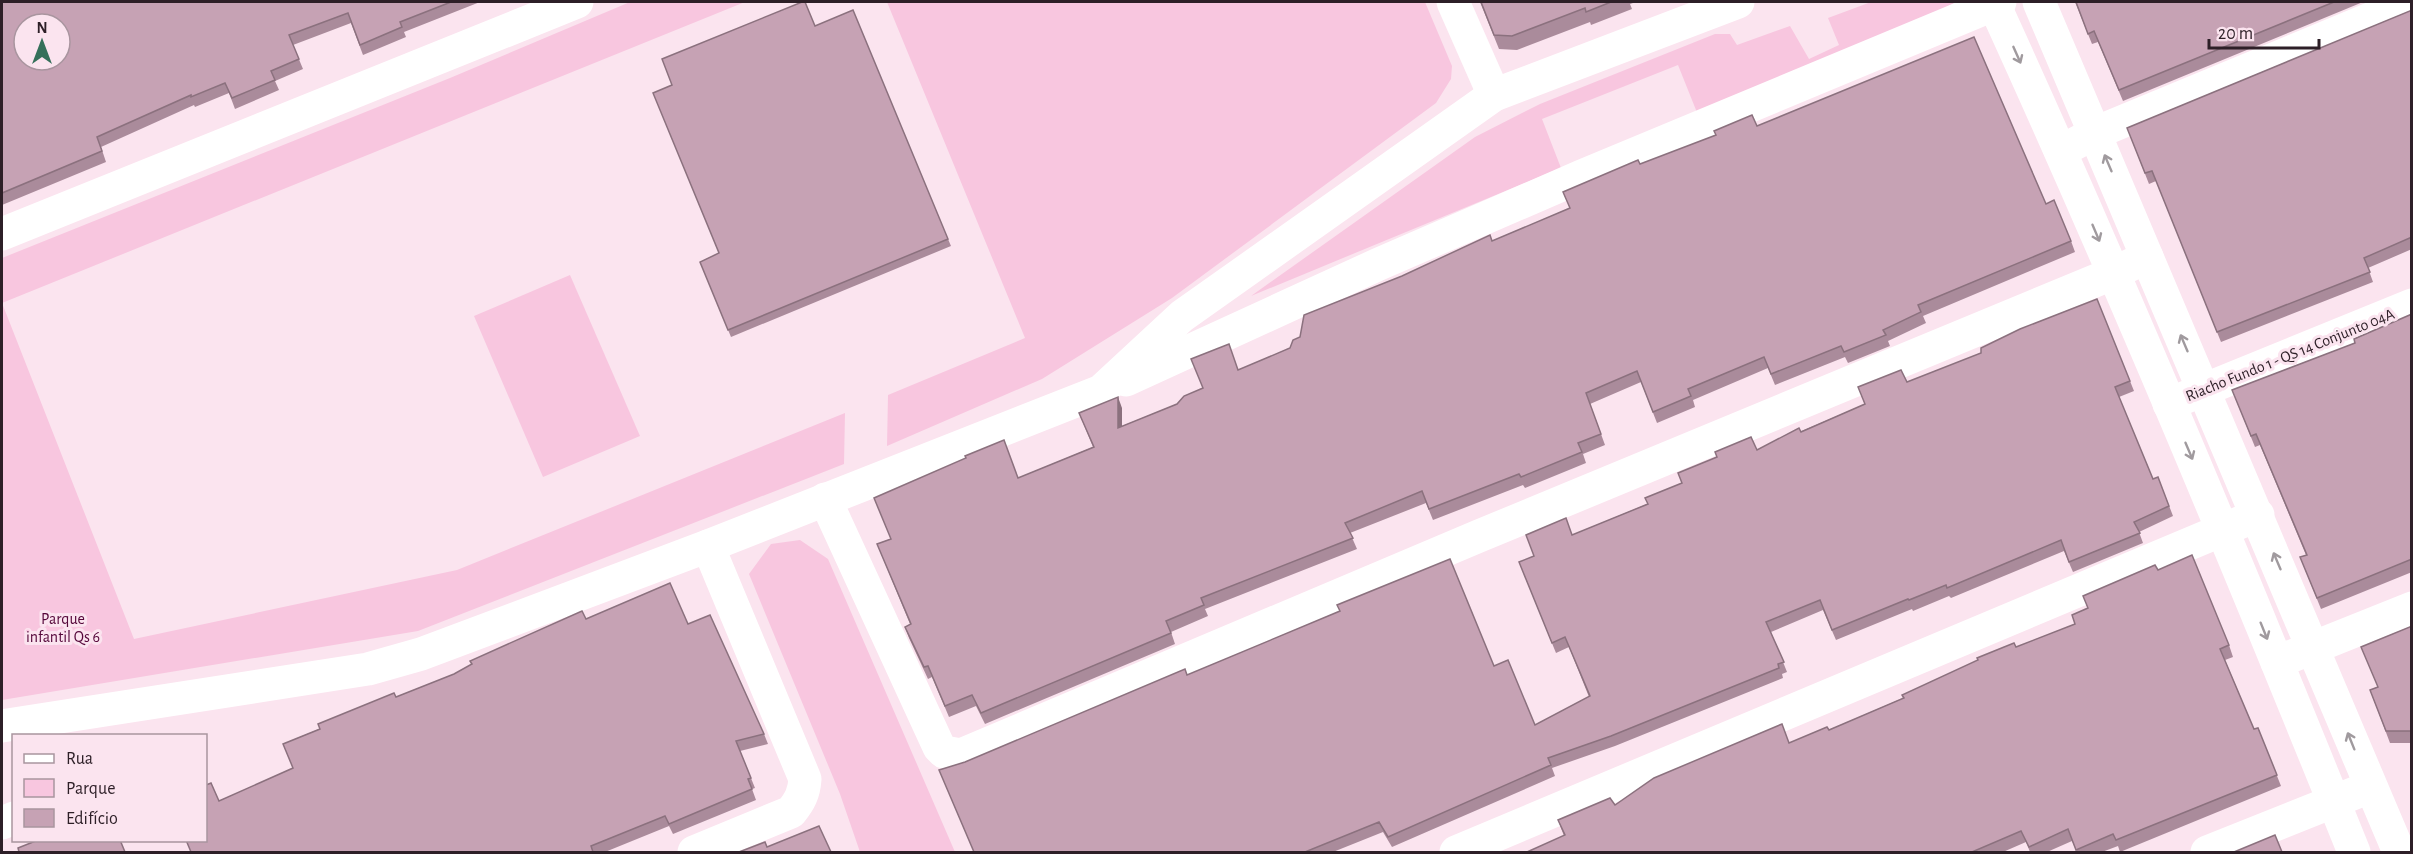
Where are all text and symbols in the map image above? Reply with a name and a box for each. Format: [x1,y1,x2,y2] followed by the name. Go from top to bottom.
[12,12,72,72] north arrow
[2209,12,2318,50] scale bar
[36,20,48,36] text: N
[2218,25,2253,43] text: 20 m
[2012,45,2024,63] one-way arrow
[2102,154,2113,173] one-way arrow
[2092,224,2103,242] one-way arrow
[2183,306,2397,405] street label: Riacho Fundo 1 - QS 14 Conjunto 04A
[2178,334,2189,352] one-way arrow
[2184,441,2195,460] one-way arrow
[2271,552,2282,570] one-way arrow
[26,611,100,646] park label: Parque infantil Qs 6
[2259,621,2270,640] one-way arrow
[2345,732,2356,751] one-way arrow
[12,734,207,842] legend
[66,750,93,768] text: Rua
[66,780,115,798] text: Parque
[66,810,118,828] text: Edifício

